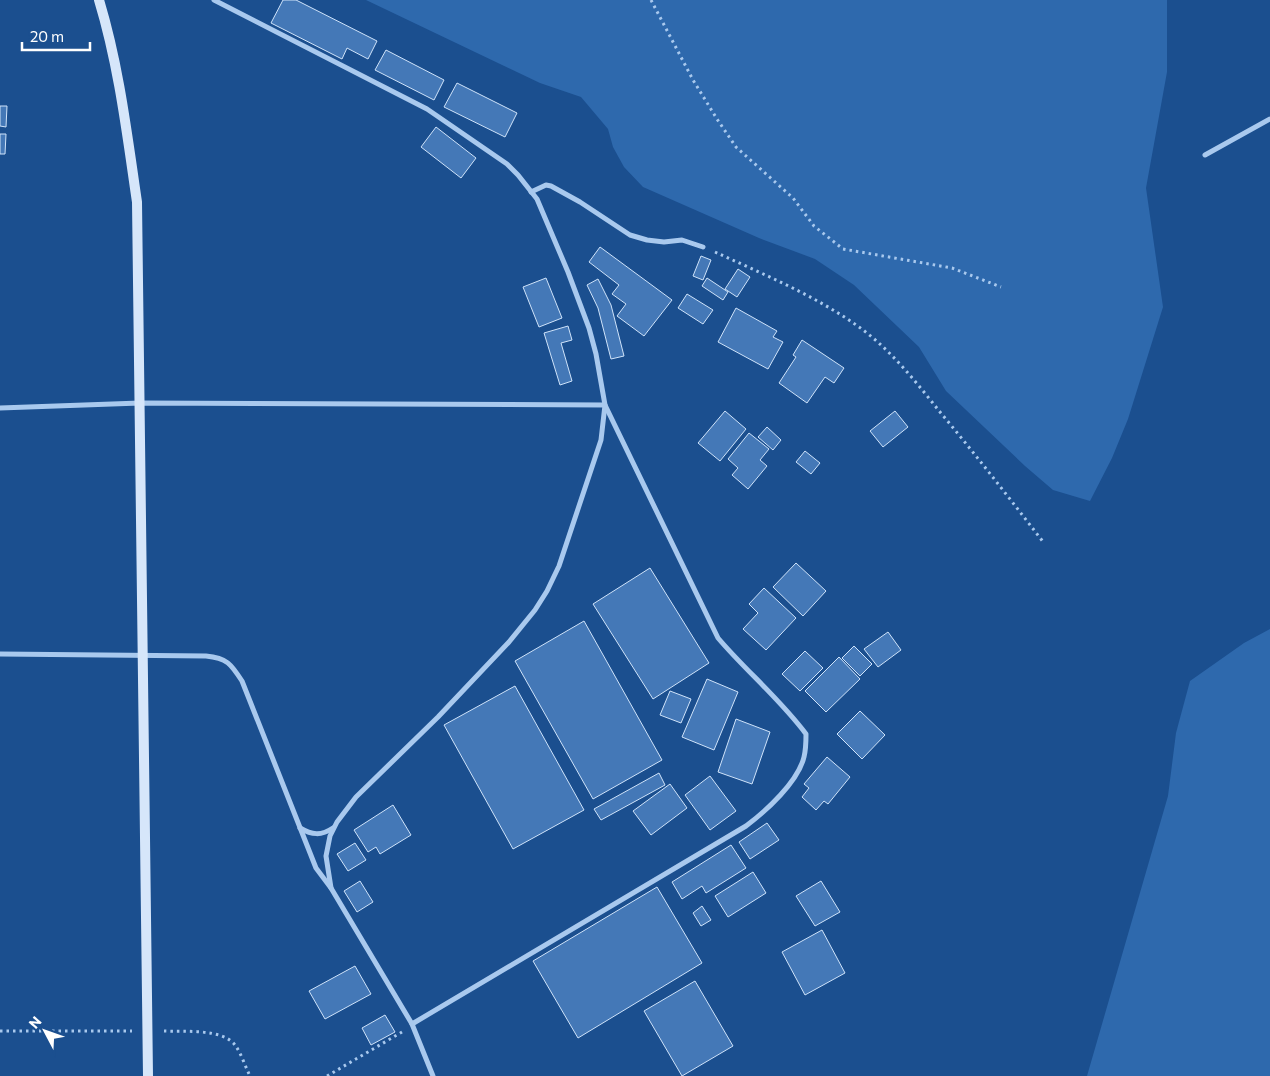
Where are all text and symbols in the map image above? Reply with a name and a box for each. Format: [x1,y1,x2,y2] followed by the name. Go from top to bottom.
[22,20,90,52] scale bar
[30,27,64,45] text: 20 m
[20,1006,70,1056] north arrow
[25,1013,45,1032] text: N

